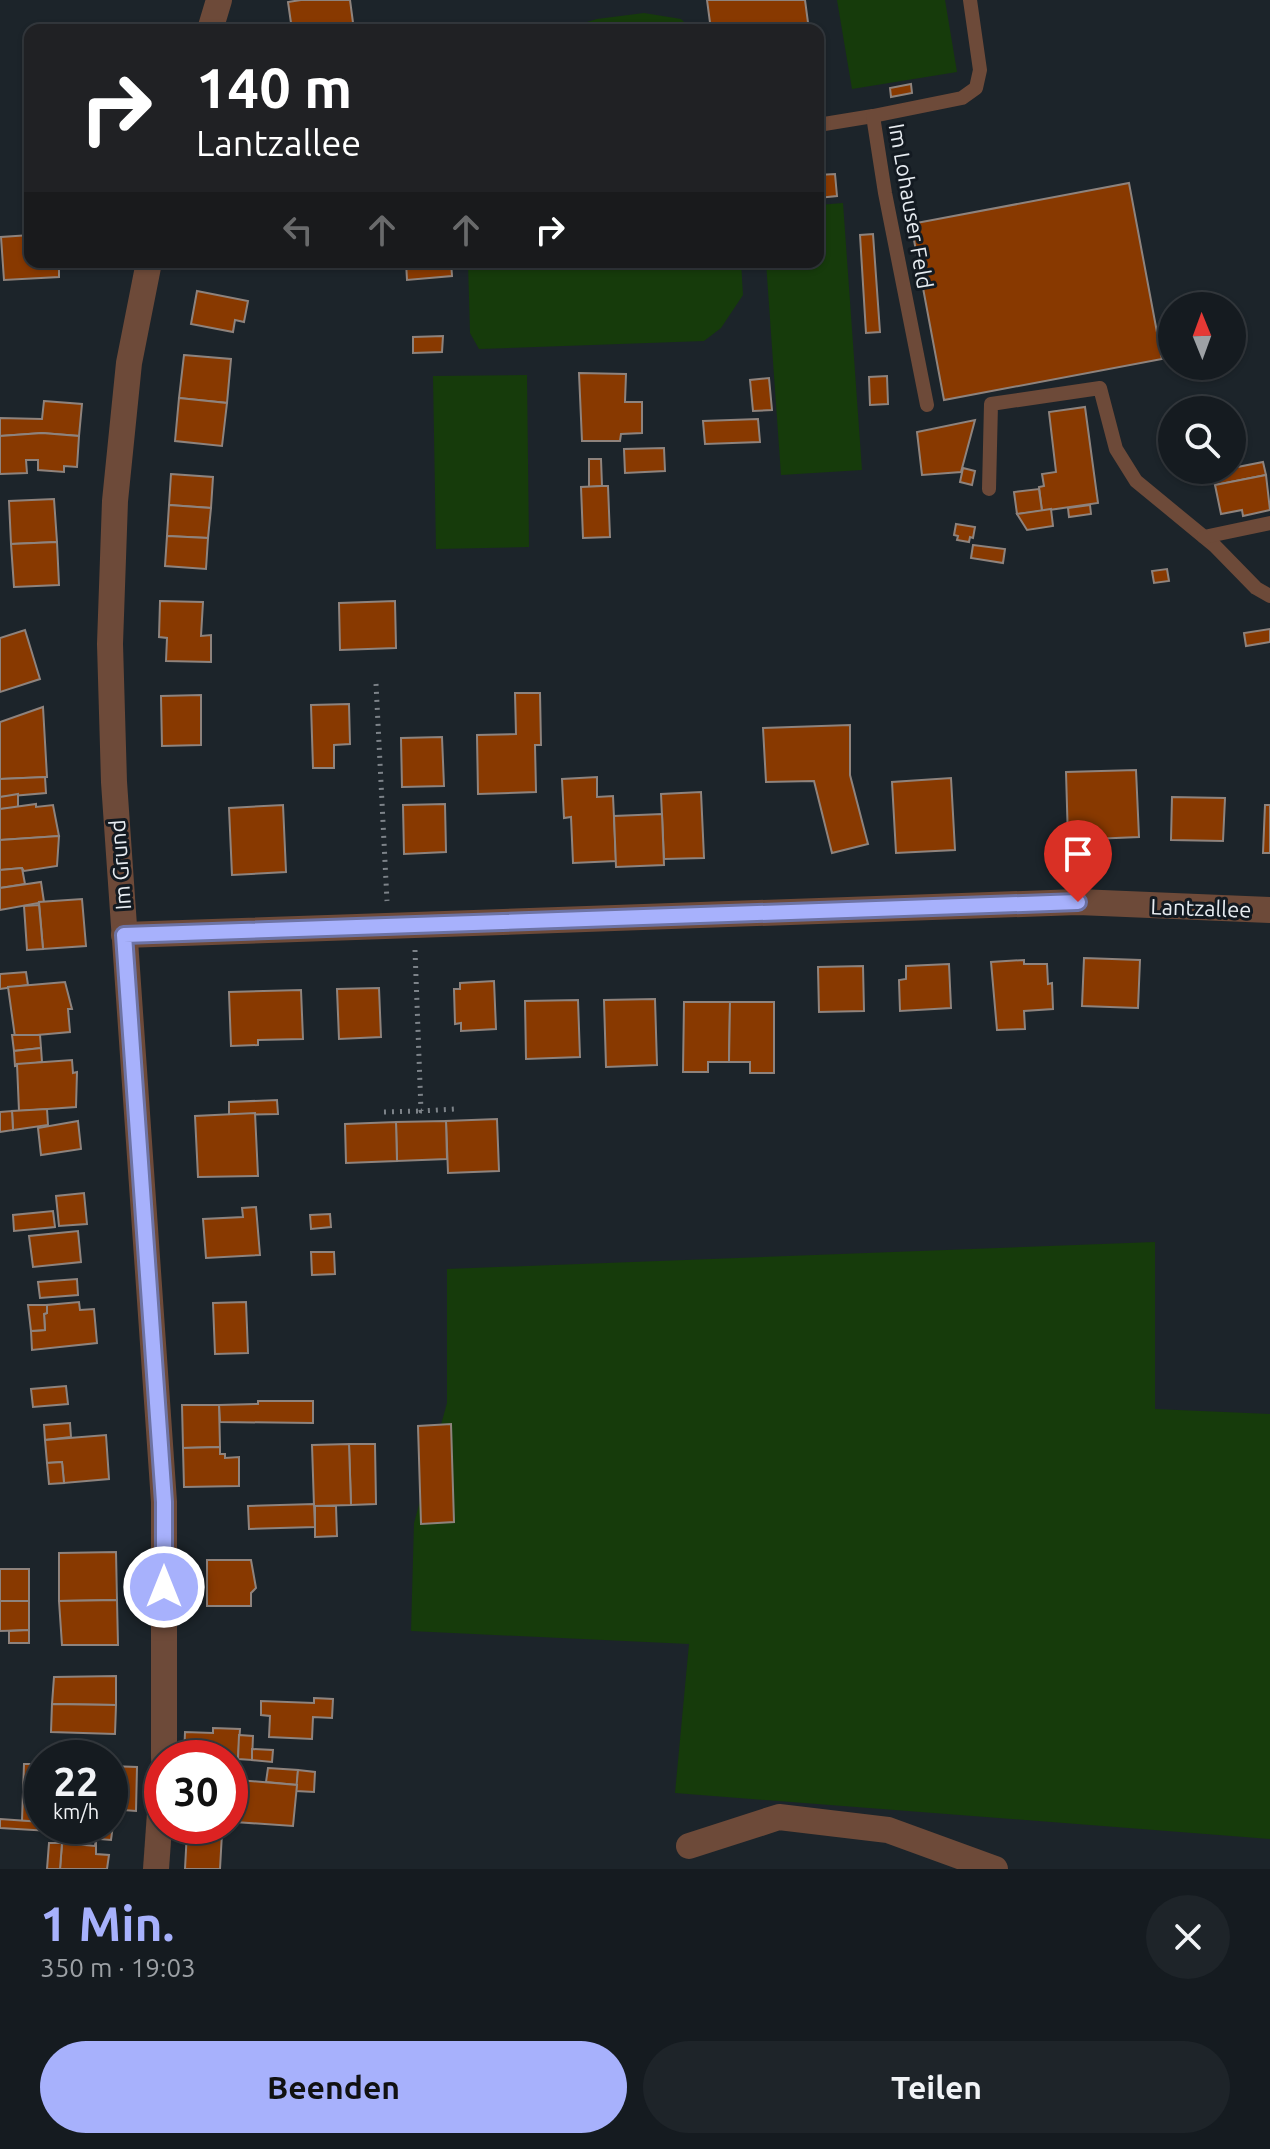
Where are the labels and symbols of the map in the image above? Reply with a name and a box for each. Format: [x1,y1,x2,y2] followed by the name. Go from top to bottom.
[885,121,938,291] street label: Im Lohauser Feld
[1158,292,1246,380] north arrow
[104,819,135,911] street label: Im Grund
[1044,820,1112,902] pin
[1150,893,1252,922] street label: Lantzallee
[122,1545,206,1629] position arrow
[144,1740,248,1844] speed limit sign: 30

